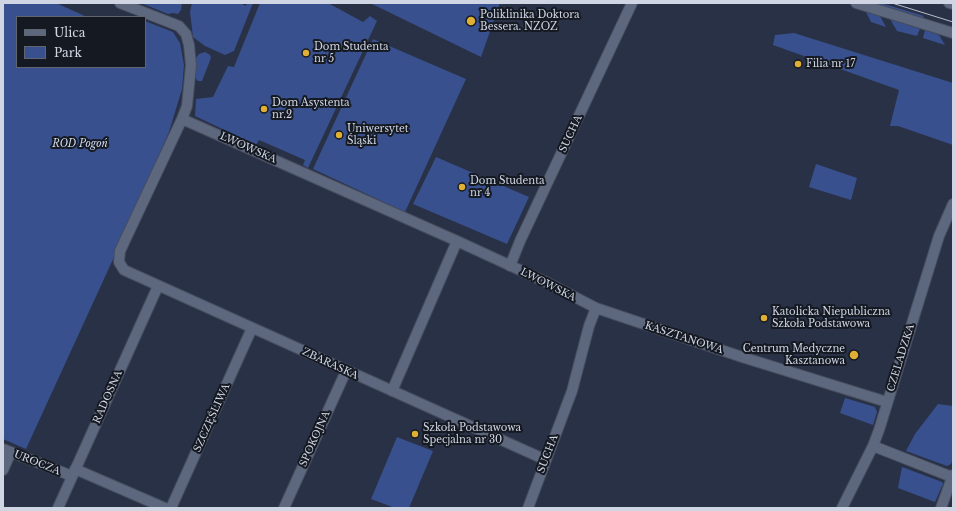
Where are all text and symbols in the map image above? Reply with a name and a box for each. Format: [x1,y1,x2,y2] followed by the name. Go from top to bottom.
[480,9,580,32] place label: Poliklinika Doktora Bessera. NZOZ
[465,15,477,27] marker: Poliklinika Doktora Bessera. NZOZ
[16,16,146,68] legend
[54,25,85,40] text: Ulica
[314,41,389,64] place label: Dom Studenta nr 5
[54,45,82,60] text: Park
[301,48,311,58] marker: Dom Studenta nr 5
[806,58,855,70] place label: Filia nr 17
[793,59,803,69] marker: Filia nr 17
[272,97,350,120] place label: Dom Asystenta nr.2
[259,104,269,114] marker: Dom Asystenta nr.2
[557,113,585,155] street label: SUCHA
[347,123,409,146] place label: Uniwersytet Śląski
[218,130,278,166] street label: LWOWSKA
[334,130,344,140] marker: Uniwersytet Śląski
[52,138,108,150] park label: ROD Pogoń
[470,175,545,198] place label: Dom Studenta nr 4
[457,182,467,192] marker: Dom Studenta nr 4
[518,266,578,304] street label: LWOWSKA
[772,306,890,330] place label: Katolicka Niepubliczna Szkoła Podstawowa
[759,313,769,323] marker: Katolicka Niepubliczna Szkoła Podstawowa
[643,320,725,356] street label: KASZTANOWA
[885,323,917,393] street label: CZELADZKA
[743,343,845,366] place label: Centrum Medyczne Kasztanowa
[300,346,360,382] street label: ZBARASKA
[848,349,860,361] marker: Centrum Medyczne Kasztanowa
[91,369,125,425] street label: RADOSNA
[192,382,232,454] street label: SZCZĘŚLIWA
[297,409,333,469] street label: SPOKOJNA
[423,422,521,446] place label: Szkoła Podstawowa Specjalna nr 30
[410,429,420,439] marker: Szkoła Podstawowa Specjalna nr 30
[535,433,561,475] street label: SUCHA
[12,448,62,478] street label: UROCZA

